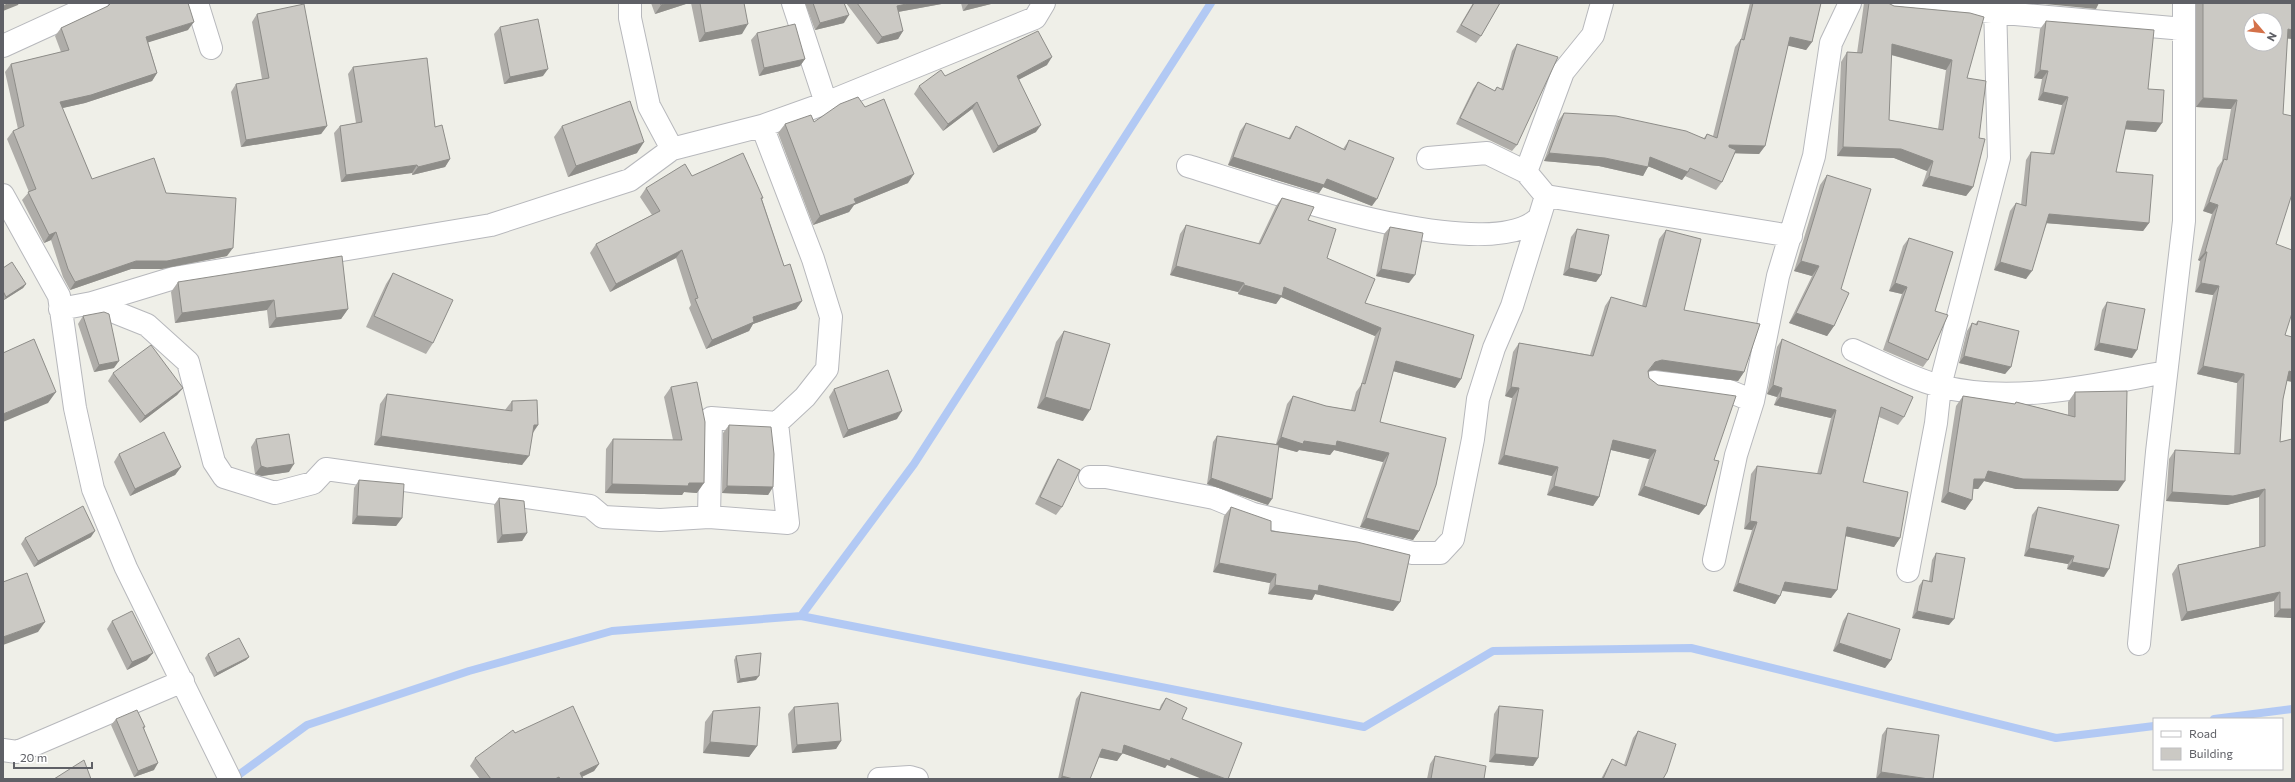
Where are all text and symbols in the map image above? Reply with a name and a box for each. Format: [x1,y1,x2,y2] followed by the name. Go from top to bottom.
[2243,12,2283,52] north arrow
[2265,30,2280,44] text: N
[2153,718,2283,770] legend
[2189,726,2217,740] text: Road
[14,744,92,770] scale bar
[2189,746,2233,760] text: Building
[20,750,47,764] text: 20 m

